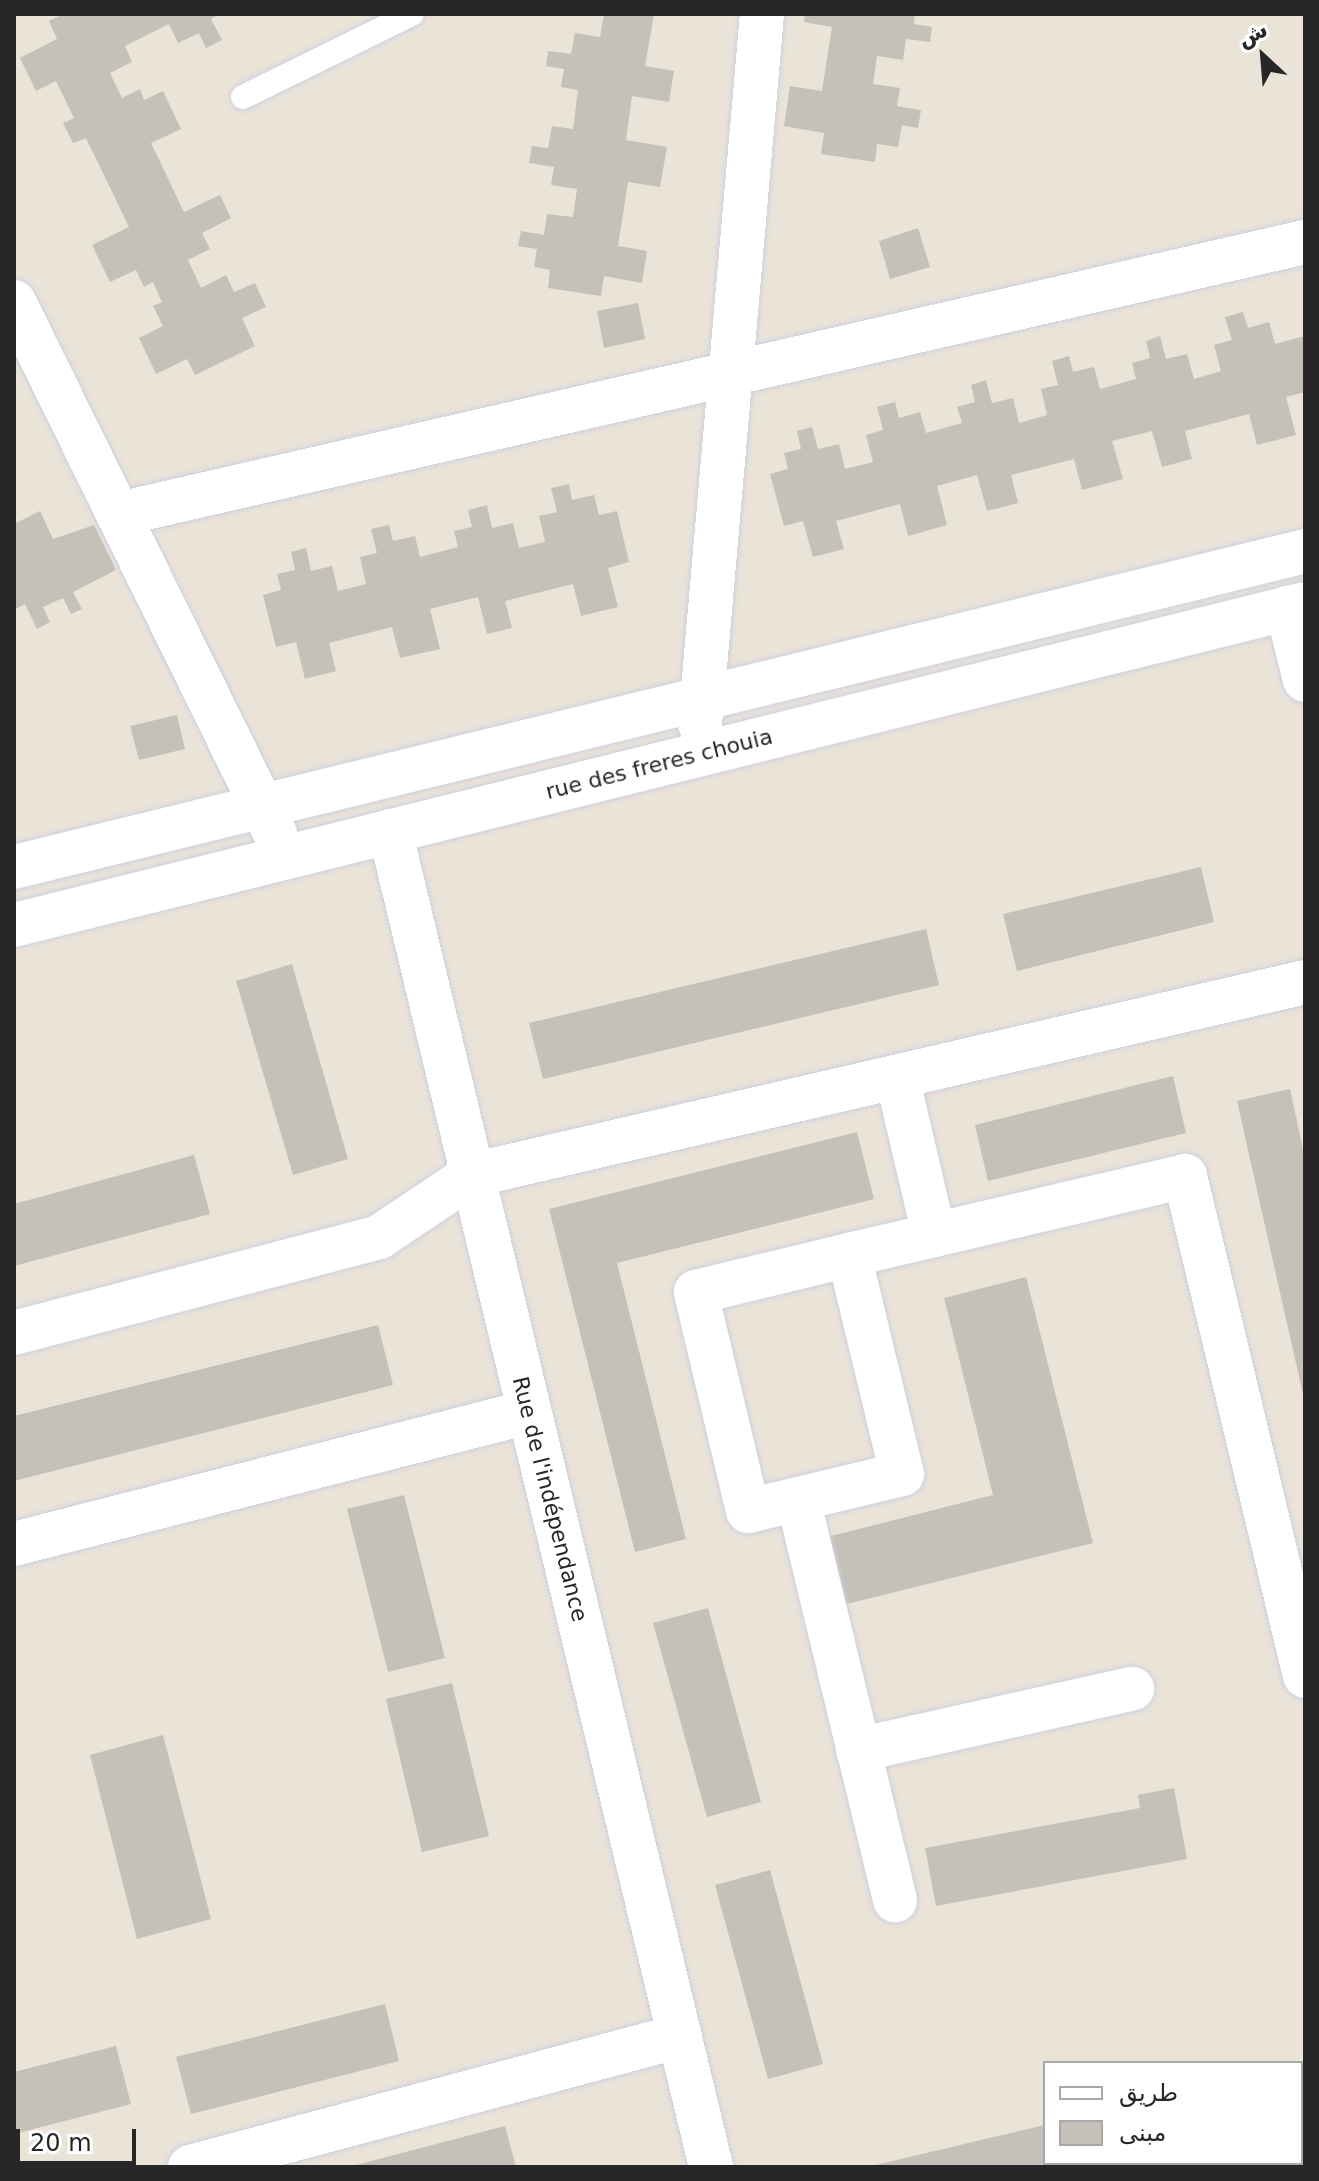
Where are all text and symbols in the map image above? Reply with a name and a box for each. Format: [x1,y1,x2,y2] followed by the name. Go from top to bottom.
[1223,16,1303,96] north arrow
[1233,16,1271,52] text: ش
[543,723,775,805] street label: rue des freres chouia
[507,1374,593,1624] street label: Rue de l'indépendance
[1043,2061,1303,2165] legend
[1119,2079,1178,2107] text: طريق
[20,2113,140,2163] scale bar
[1119,2119,1166,2147] text: مبنى
[30,2129,92,2157] text: 20 m

